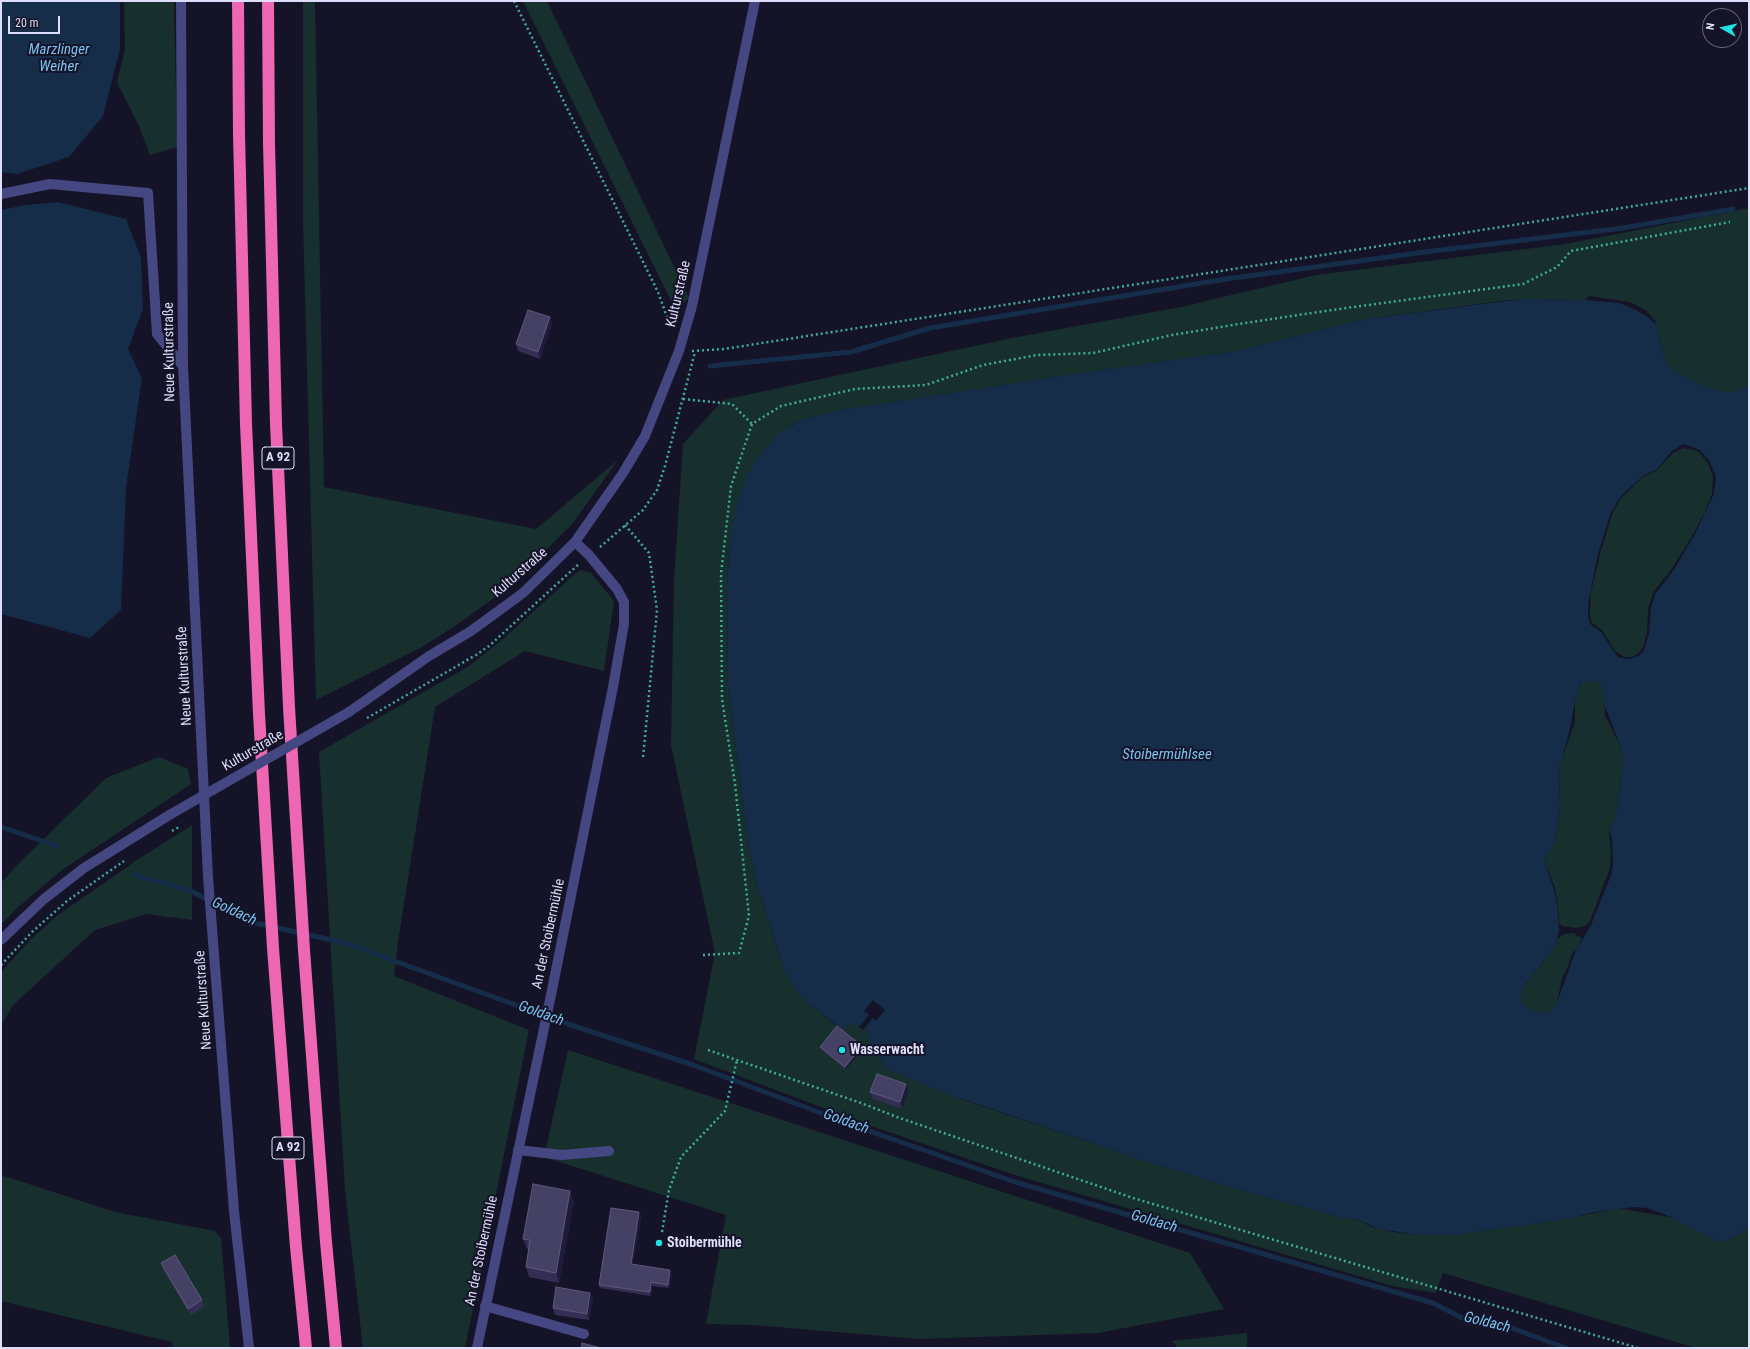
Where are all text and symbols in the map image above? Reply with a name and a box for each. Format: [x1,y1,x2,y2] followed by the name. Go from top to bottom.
[10,8,62,34] scale bar
[1702,8,1742,48] north arrow
[15,16,39,30] text: 20 m
[1704,22,1718,31] text: N
[29,41,89,76] water label: Marzlinger Weiher
[663,259,695,329] street label: Kulturstraße
[161,302,179,402] street label: Neue Kulturstraße
[262,447,294,469] road number: A 92
[489,544,551,602] street label: Kulturstraße
[174,626,196,726] street label: Neue Kulturstraße
[219,727,287,775] street label: Kulturstraße
[1122,746,1212,764] water label: Stoibermühlsee
[529,877,569,991] street label: An der Stoibermühle
[209,894,259,930] water label: Goldach
[192,950,216,1050] street label: Neue Kulturstraße
[516,997,566,1031] water label: Goldach
[850,1042,924,1058] place label: Wasserwacht
[837,1045,847,1055] marker: Wasserwacht
[821,1105,871,1139] water label: Goldach
[272,1137,304,1159] road number: A 92
[462,1194,502,1308] street label: An der Stoibermühle
[1129,1207,1179,1237] water label: Goldach
[667,1235,742,1251] place label: Stoibermühle
[654,1238,664,1248] marker: Stoibermühle
[1462,1309,1512,1337] water label: Goldach

